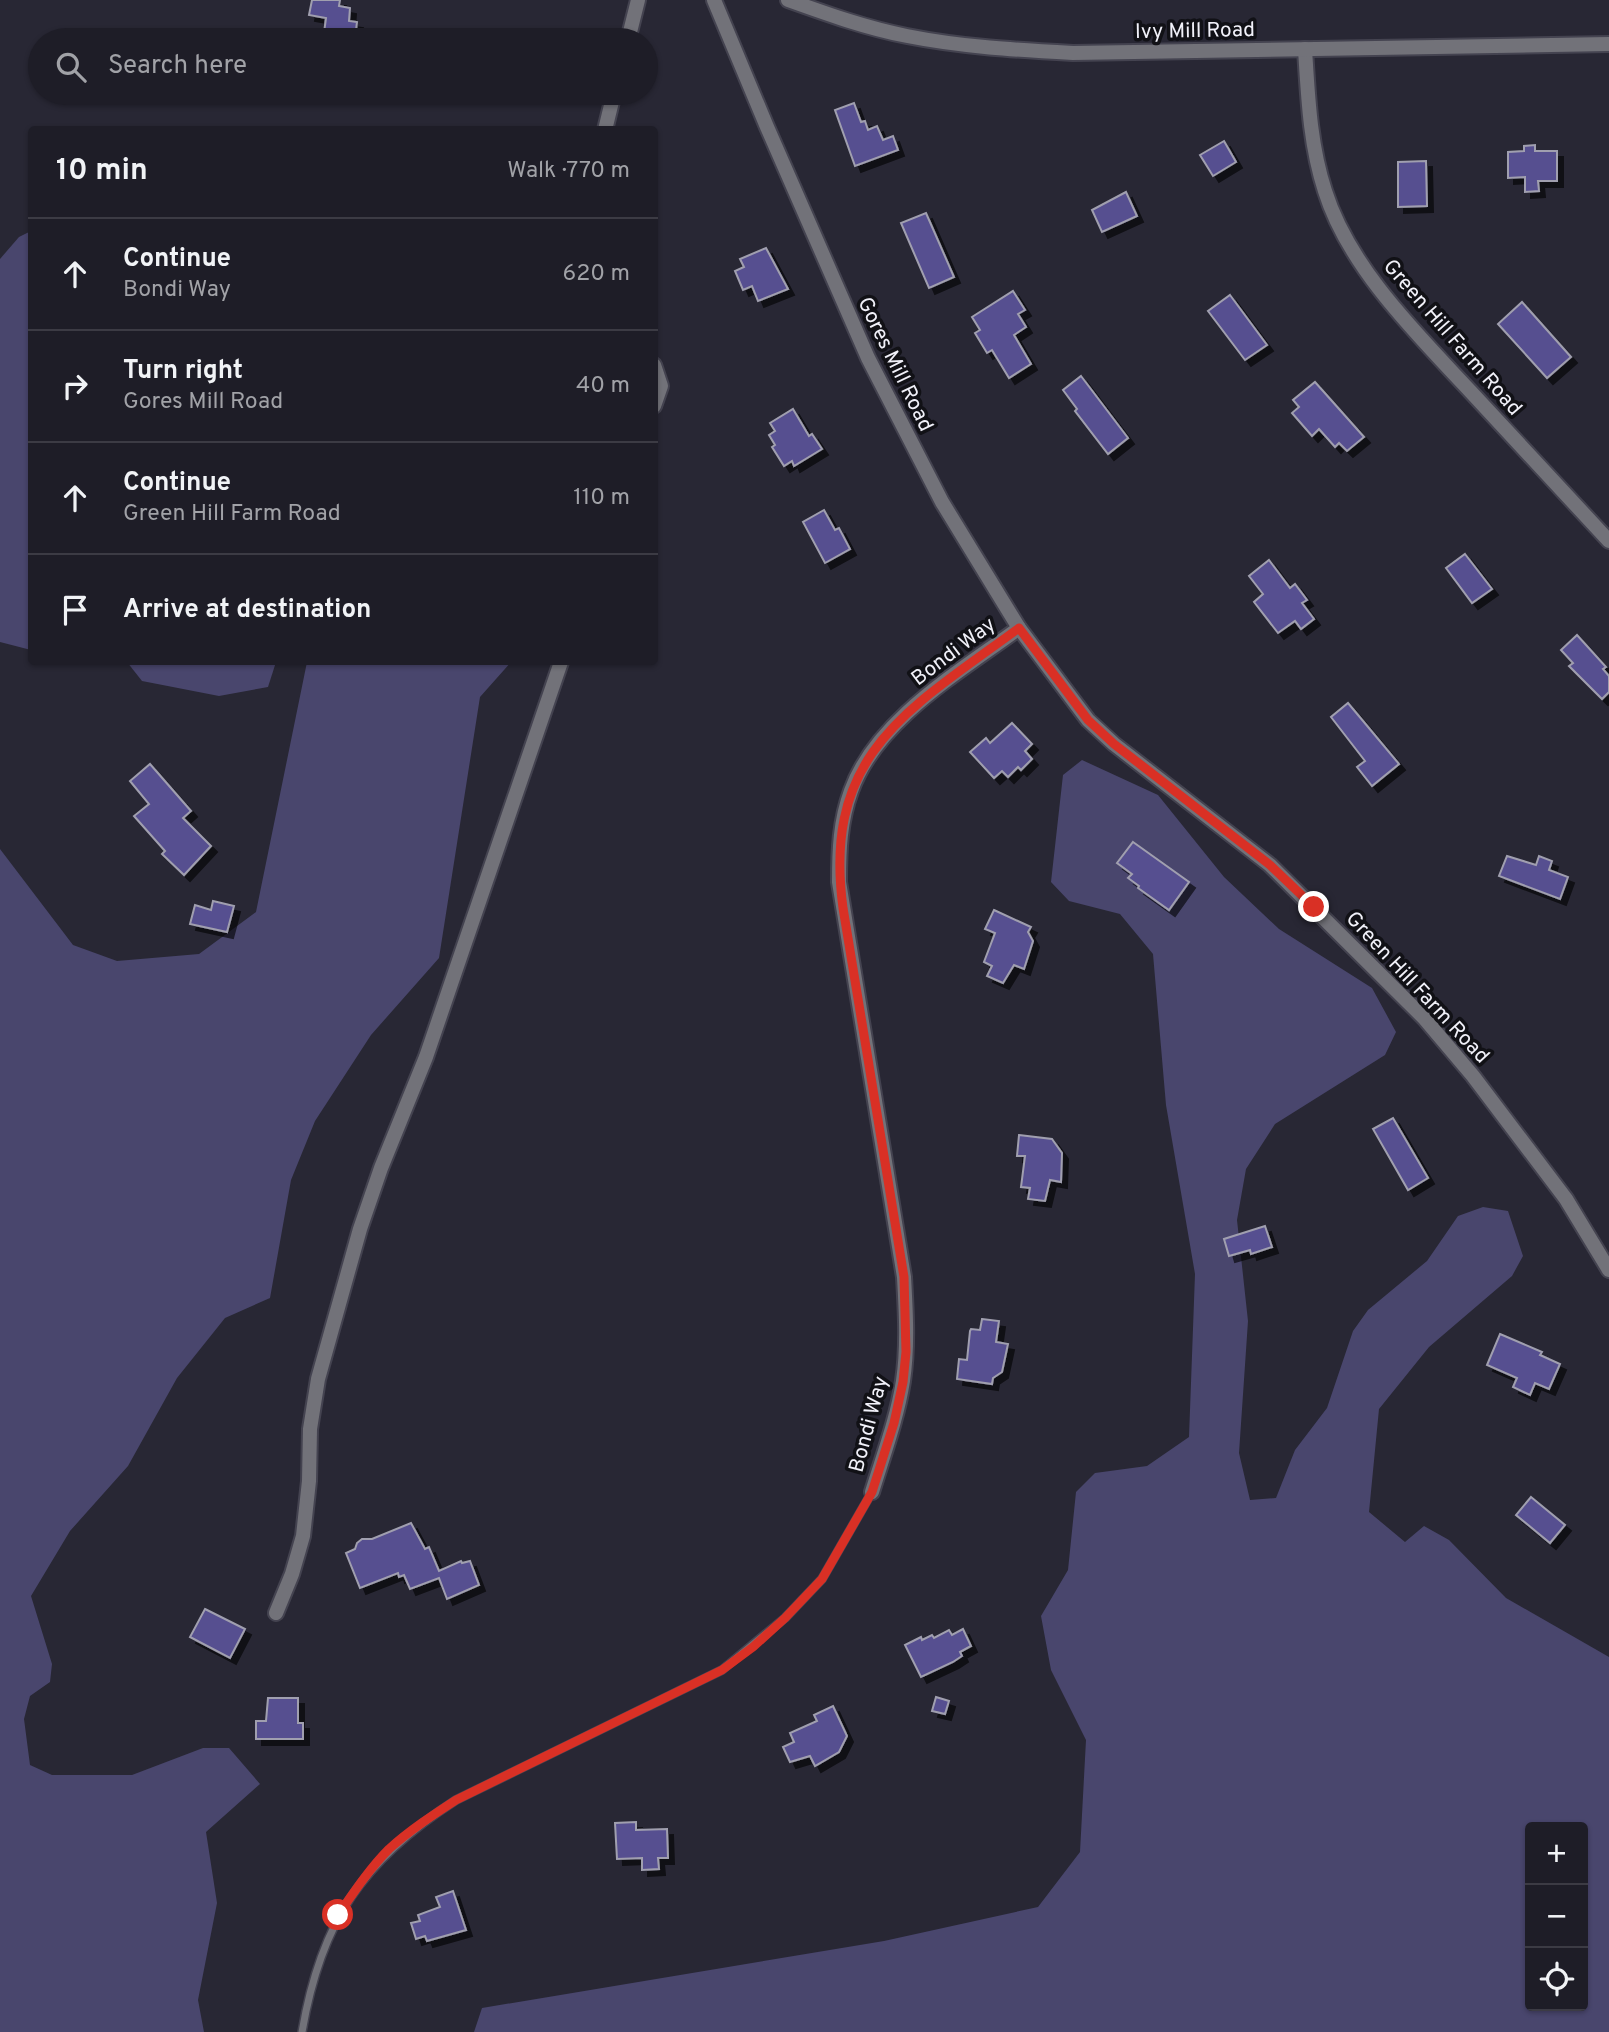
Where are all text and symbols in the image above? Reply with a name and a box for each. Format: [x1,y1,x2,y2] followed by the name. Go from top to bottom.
[1135,17,1255,46] street label: Ivy Mill Road
[28,28,658,105] search box
[52,48,90,86] icon: search
[108,50,247,83] text: Search here
[56,153,148,190] text: 10 min
[507,157,630,186] text: Walk · 770 m
[123,243,231,276] text: Continue
[1376,254,1527,422] street label: Green Hill Farm Road
[56,255,94,293] icon: ahead
[563,260,630,289] text: 620 m
[123,276,231,305] text: Bondi Way
[850,293,939,436] street label: Gores Mill Road
[123,355,243,388] text: Turn right
[56,367,94,405] icon: right
[576,372,630,401] text: 40 m
[123,388,283,417] text: Gores Mill Road
[123,467,231,500] text: Continue
[56,479,94,517] icon: ahead
[573,484,630,513] text: 110 m
[123,500,341,529] text: Green Hill Farm Road
[56,591,94,629] icon: arrive
[123,594,371,627] text: Arrive at destination
[906,612,1001,693] street label: Bondi Way
[1298,891,1329,922] route end
[1339,906,1495,1070] street label: Green Hill Farm Road
[844,1373,895,1476] street label: Bondi Way
[1525,1822,1588,2011] map controls
[1525,1822,1588,1885] button: +
[1525,1885,1588,1948] button: −
[322,1899,353,1930] route start
[1525,1948,1588,2011] button: locate

